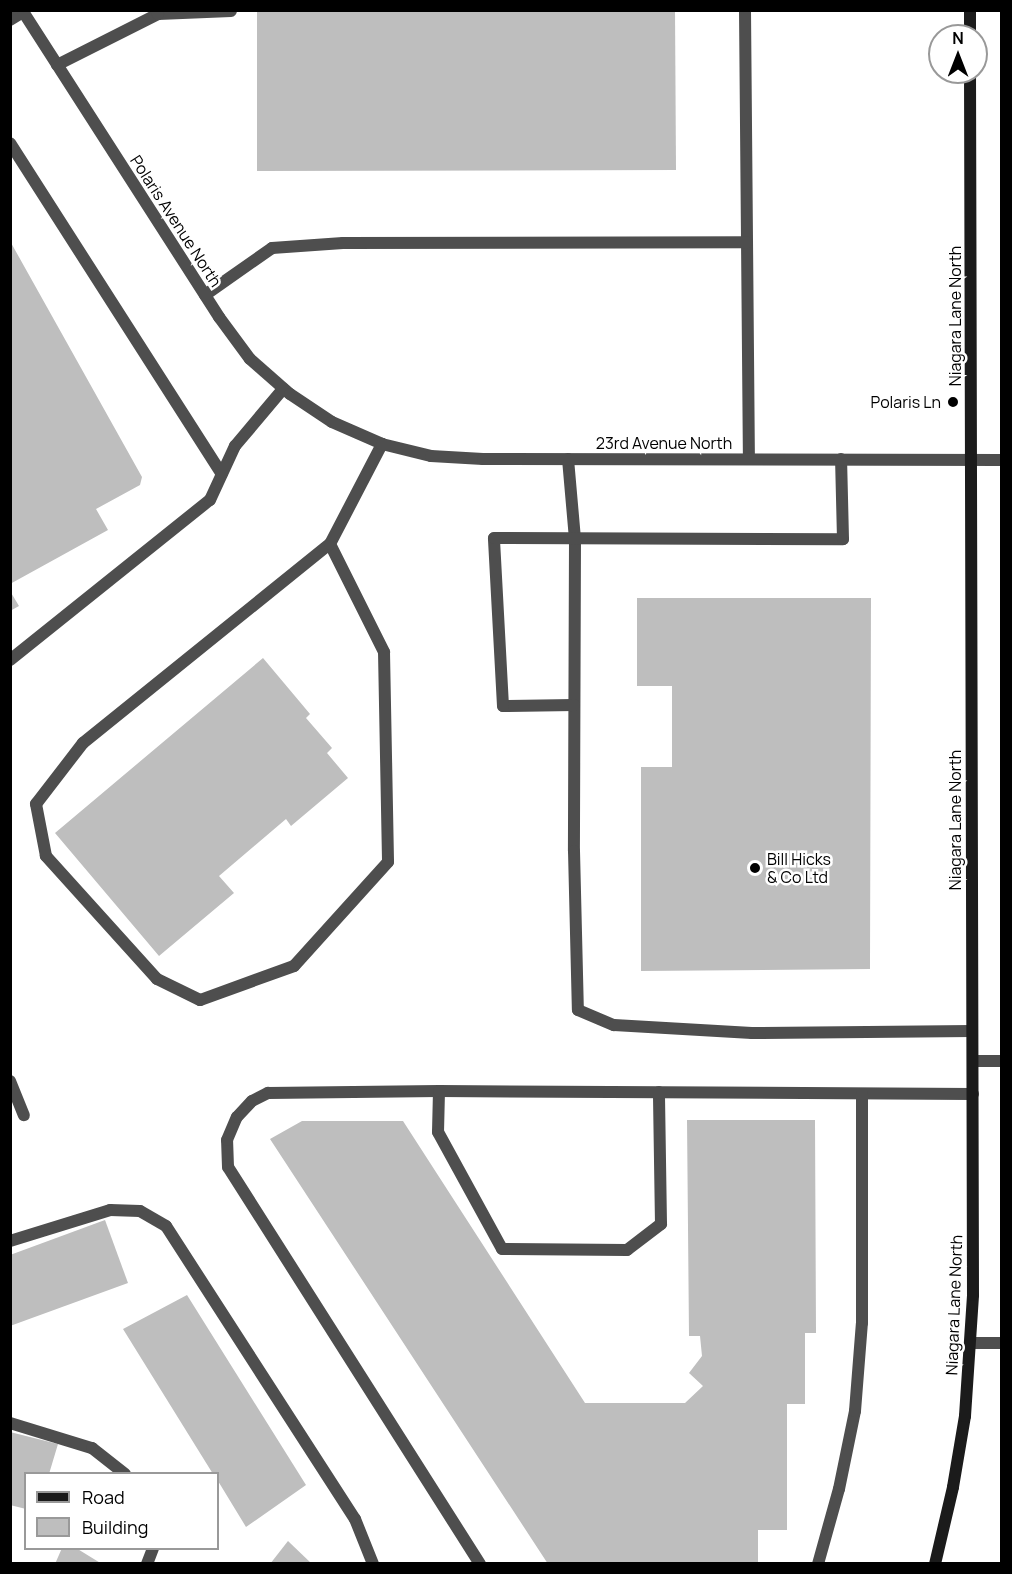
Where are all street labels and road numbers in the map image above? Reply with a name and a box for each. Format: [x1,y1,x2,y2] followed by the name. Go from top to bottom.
[126,152,226,290] street label: Polaris Avenue North
[945,246,965,386] street label: Niagara Lane North
[596,433,732,453] street label: 23rd Avenue North
[945,750,965,890] street label: Niagara Lane North
[942,1234,966,1376] street label: Niagara Lane North

